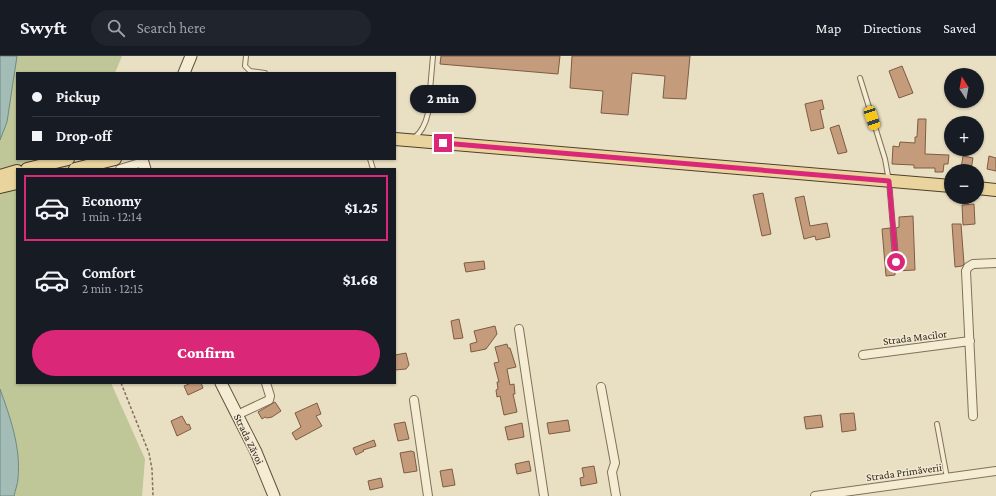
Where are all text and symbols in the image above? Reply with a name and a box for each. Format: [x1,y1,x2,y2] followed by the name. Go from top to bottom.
[91,10,371,46] search box
[20,17,67,38] text: Swyft
[105,17,127,39] icon: search
[137,20,206,36] text: Search here
[816,20,841,36] text: Map
[863,20,921,36] text: Directions
[943,20,976,36] text: Saved
[944,68,984,108] north arrow
[944,68,984,204] map controls
[410,85,476,113] callout: 2 min
[56,89,100,105] text: Pickup
[427,91,459,106] text: 2 min
[863,105,881,131] car
[944,116,984,156] button: +
[56,128,112,144] text: Drop-off
[434,134,452,152] route end
[944,164,984,204] button: −
[34,190,70,226] icon: car
[82,193,141,209] text: Economy
[345,200,378,216] text: $1.25
[82,209,142,224] text: 1 min · 12:14
[887,253,905,271] route start
[34,262,70,298] icon: car
[82,265,136,281] text: Comfort
[343,272,378,288] text: $1.68
[82,281,143,296] text: 2 min · 12:15
[882,327,948,347] street label: Strada Macilor
[32,330,380,376] button: Confirm
[232,412,266,466] street label: Strada Zăvoi
[865,461,943,483] street label: Strada Primăverii

